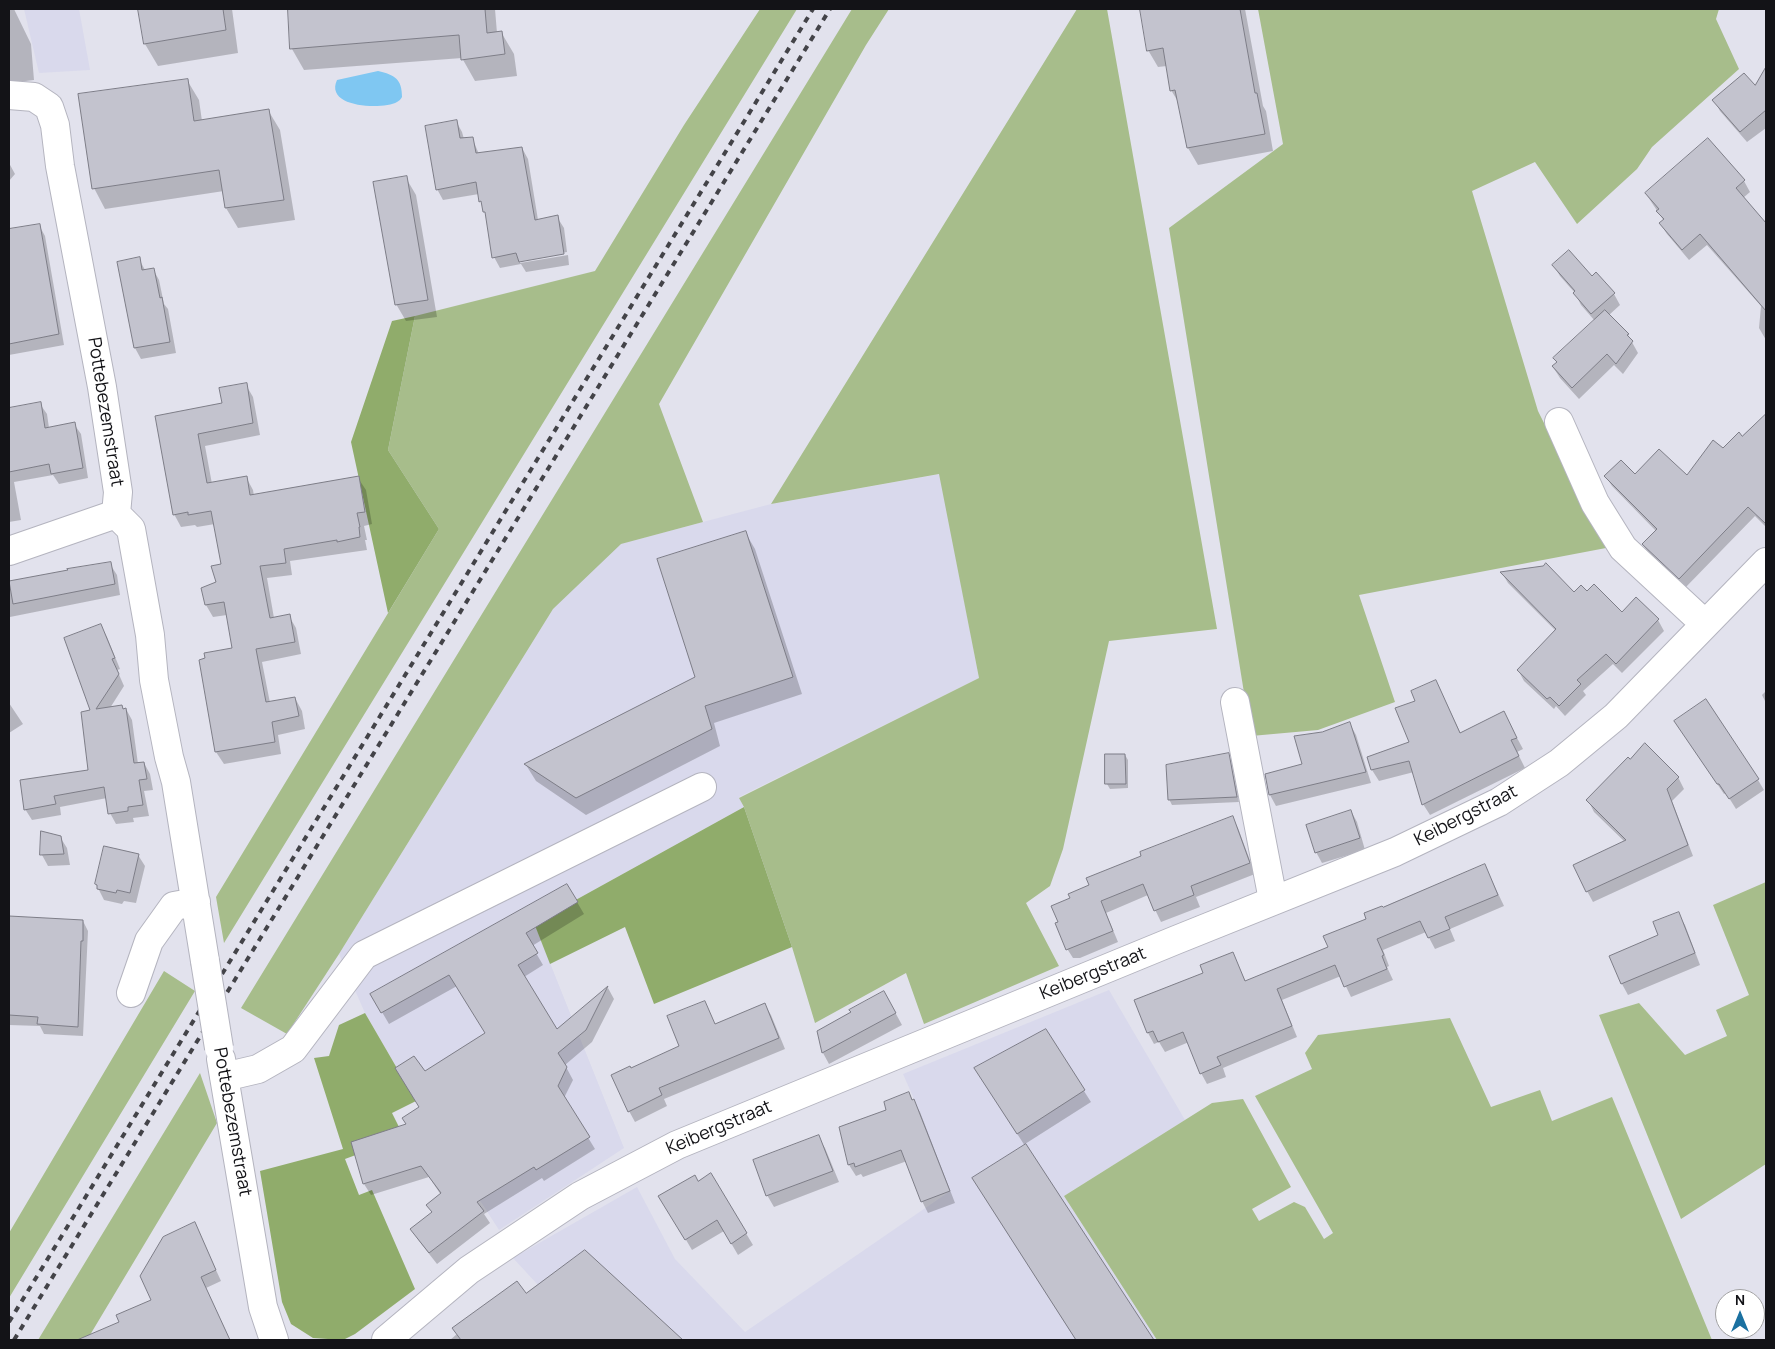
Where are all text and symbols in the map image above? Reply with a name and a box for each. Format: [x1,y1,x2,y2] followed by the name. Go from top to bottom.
[83,336,127,488] street label: Pottebezemstraat
[1411,781,1521,851] street label: Keibergstraat
[1037,943,1149,1005] street label: Keibergstraat
[208,1046,256,1198] street label: Pottebezemstraat
[663,1096,775,1160] street label: Keibergstraat
[1715,1289,1765,1339] north arrow
[1735,1290,1745,1309] text: N

